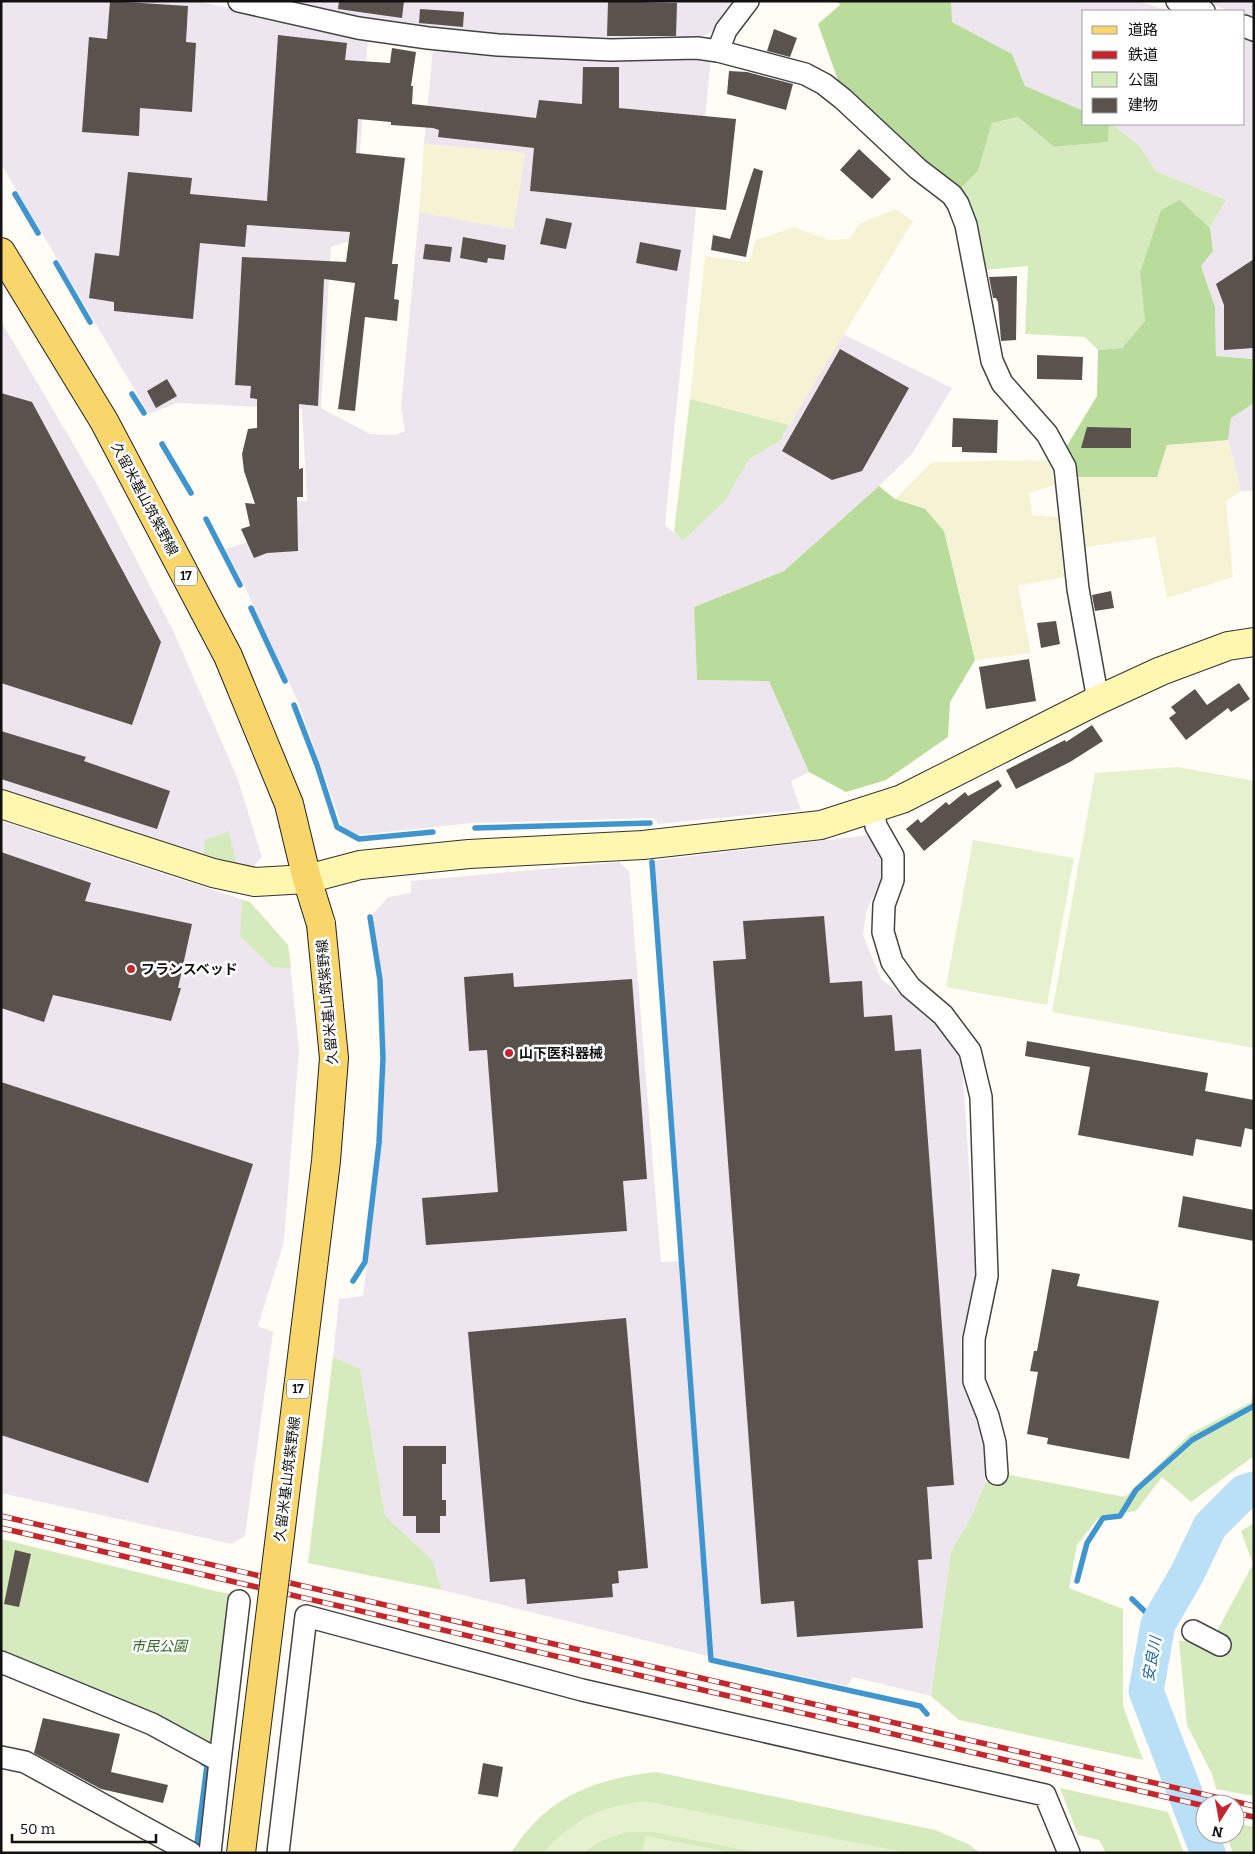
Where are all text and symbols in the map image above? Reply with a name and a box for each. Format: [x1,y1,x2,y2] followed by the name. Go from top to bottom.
[1082,10,1245,125] legend
[1128,21,1158,39] text: 道路
[1128,46,1158,64] text: 鉄道
[1128,71,1158,89] text: 公園
[1128,96,1158,114] text: 建物
[107,440,182,559] street label: 久留米基山筑紫野線
[175,566,197,586] road number: 17
[314,938,341,1065] street label: 久留米基山筑紫野線
[141,961,238,978] place label: フランスベッド
[125,963,137,975] marker: フランスベッド
[519,1045,603,1062] place label: 山下医科器械
[503,1047,515,1059] marker: 山下医科器械
[287,1380,309,1398] road number: 17
[271,1415,304,1543] street label: 久留米基山筑紫野線
[1139,1633,1165,1683] water label: 安良川
[131,1638,189,1655] park label: 市民公園
[1195,1794,1245,1844] north arrow
[12,1812,156,1844] scale bar
[20,1820,56,1838] text: 50 m
[1211,1822,1225,1841] text: N

